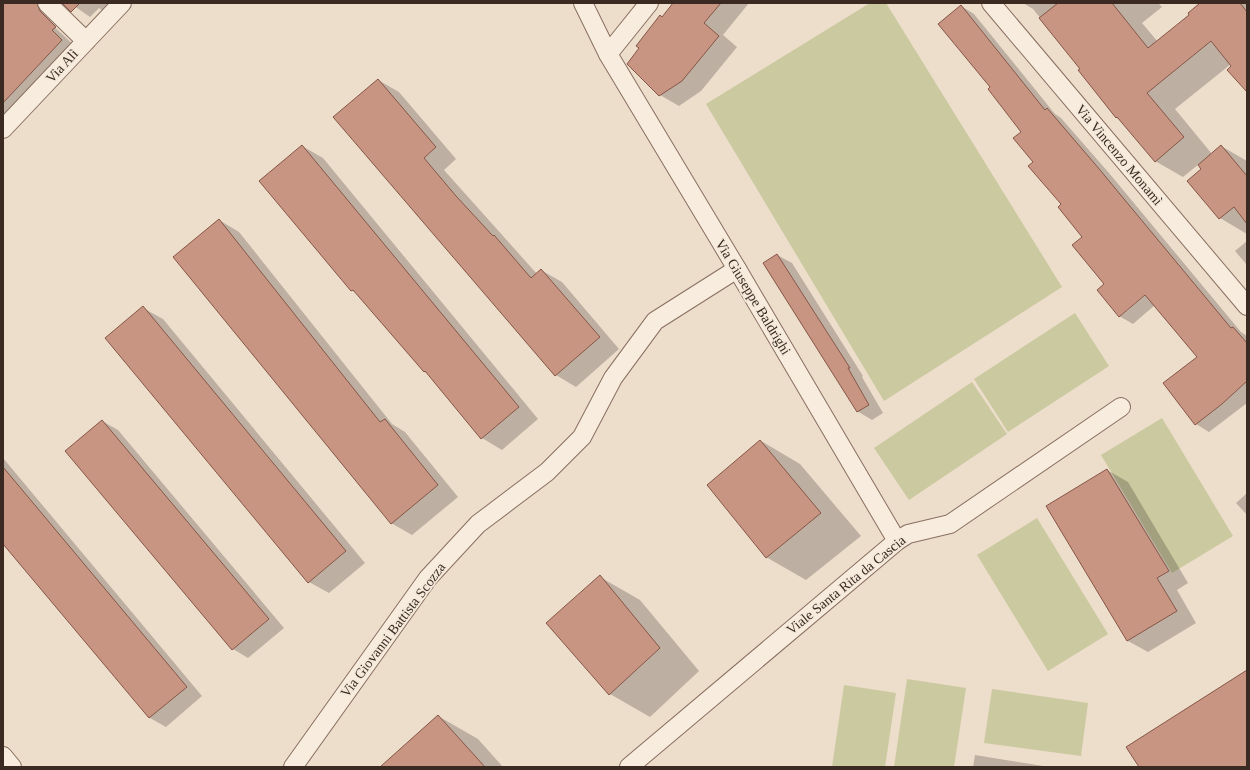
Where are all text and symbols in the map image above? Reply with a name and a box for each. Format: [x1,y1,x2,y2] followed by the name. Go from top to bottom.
[43,46,81,86] street label: Via Alì
[1073,102,1165,208] street label: Via Vincenzo Monamì
[713,237,794,358] street label: Via Giuseppe Baldrighi
[784,532,909,638] street label: Viale Santa Rita da Cascia
[338,559,449,700] street label: Via Giovanni Battista Scozza

